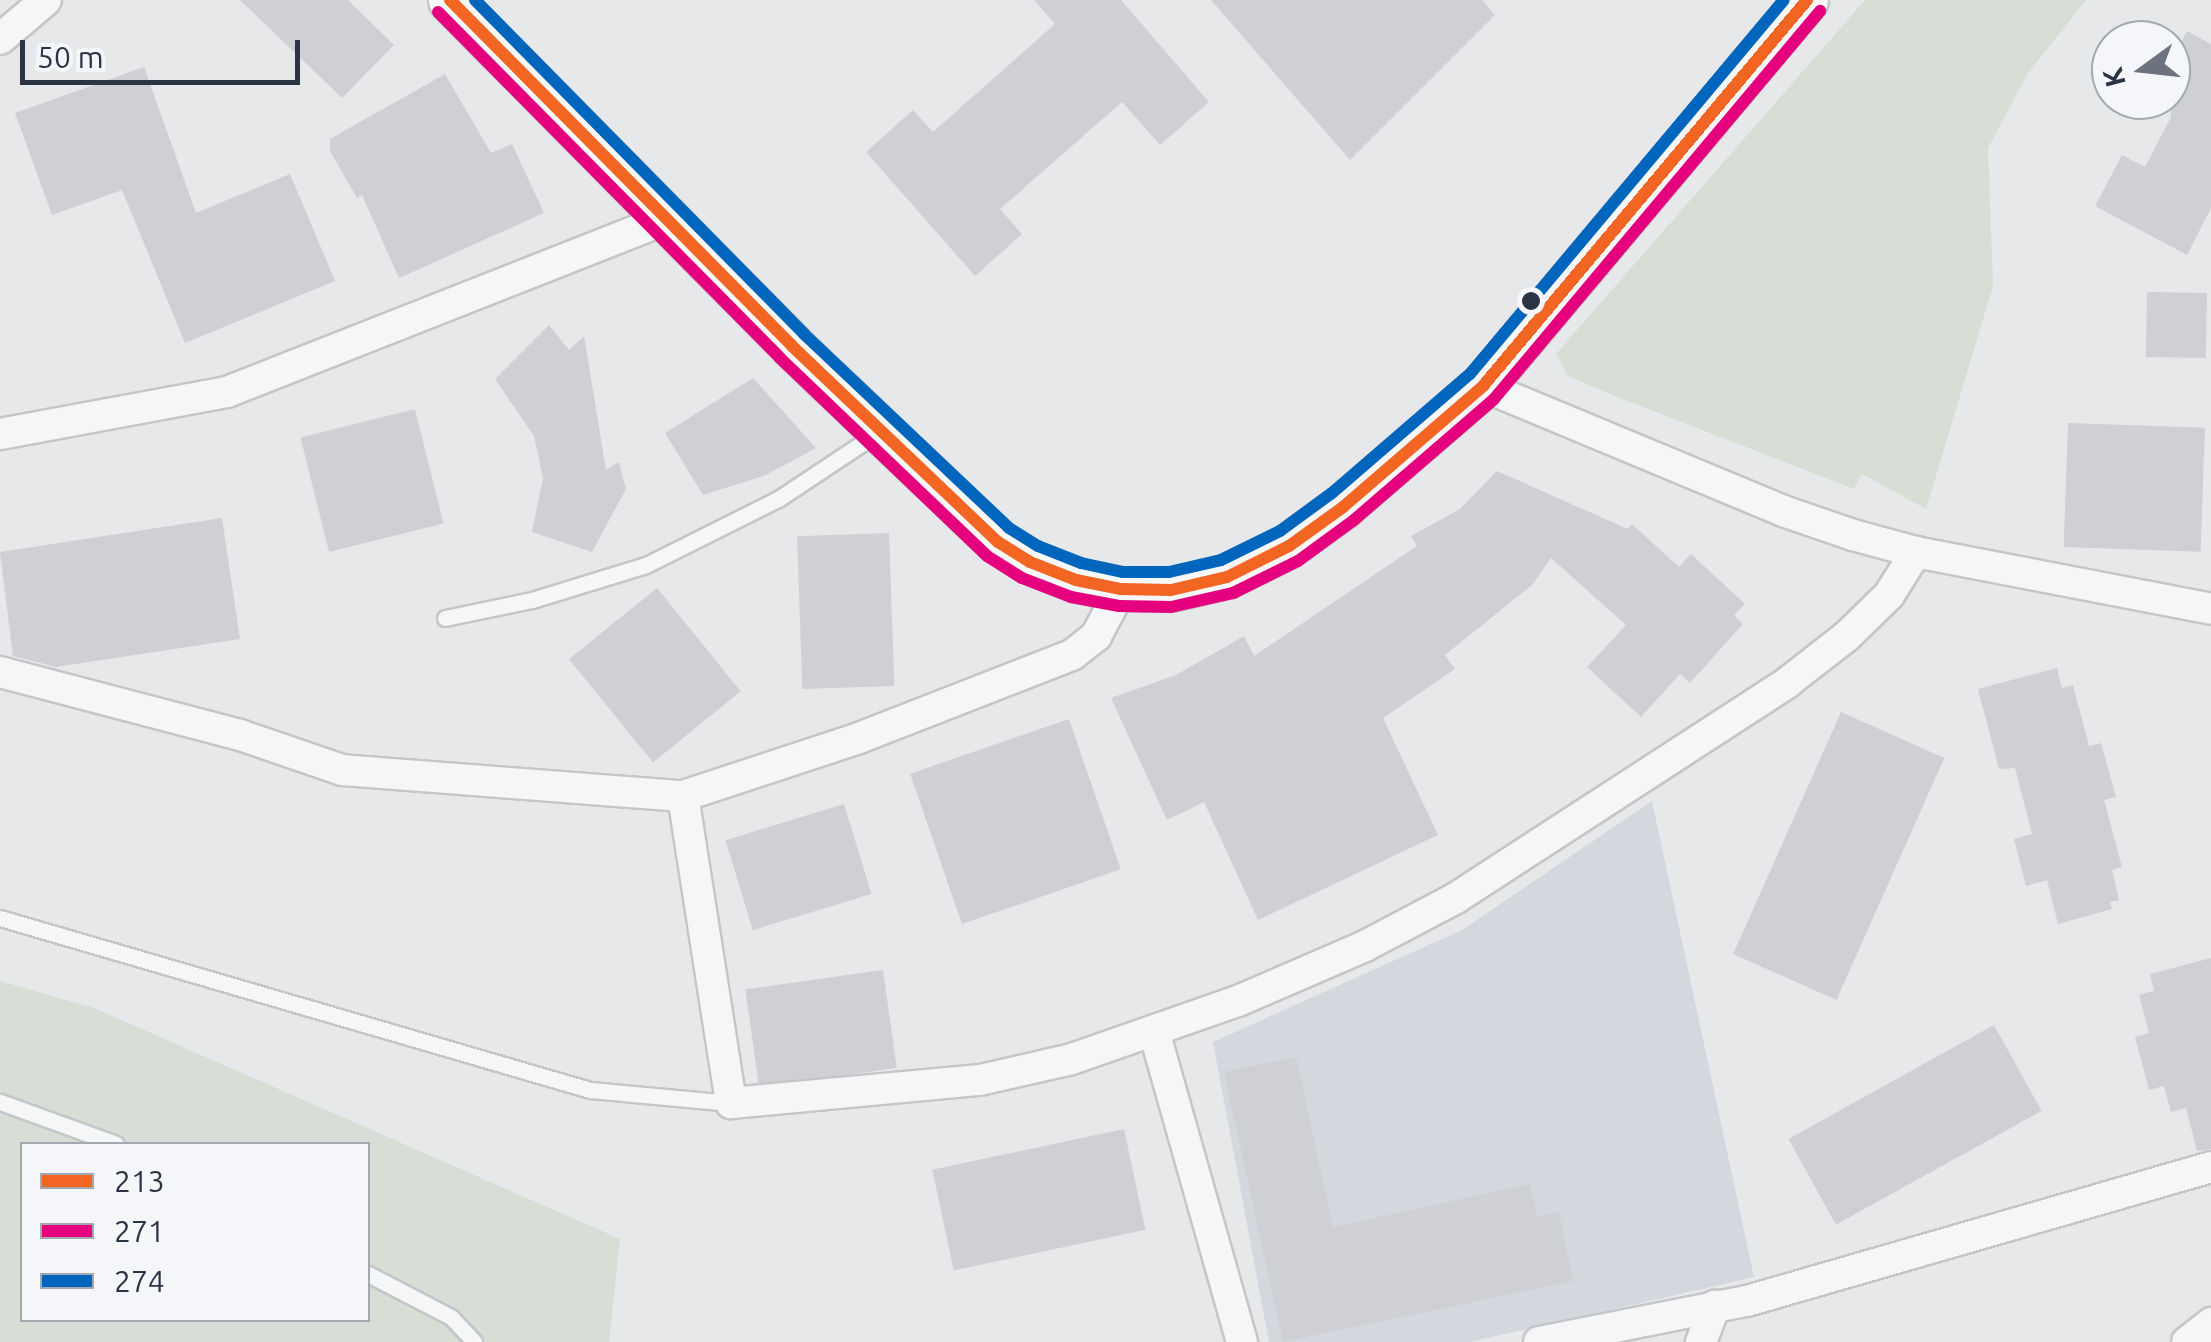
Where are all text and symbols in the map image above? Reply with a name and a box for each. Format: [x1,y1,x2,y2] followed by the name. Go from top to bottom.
[25,20,305,82] scale bar
[2091,20,2191,120] north arrow
[37,40,104,74] text: 50 m
[2096,64,2131,90] text: K
[1521,291,1541,311] unlabelled marker
[20,1142,370,1322] legend
[114,1164,165,1198] text: 213
[114,1214,165,1248] text: 271
[114,1264,165,1298] text: 274

